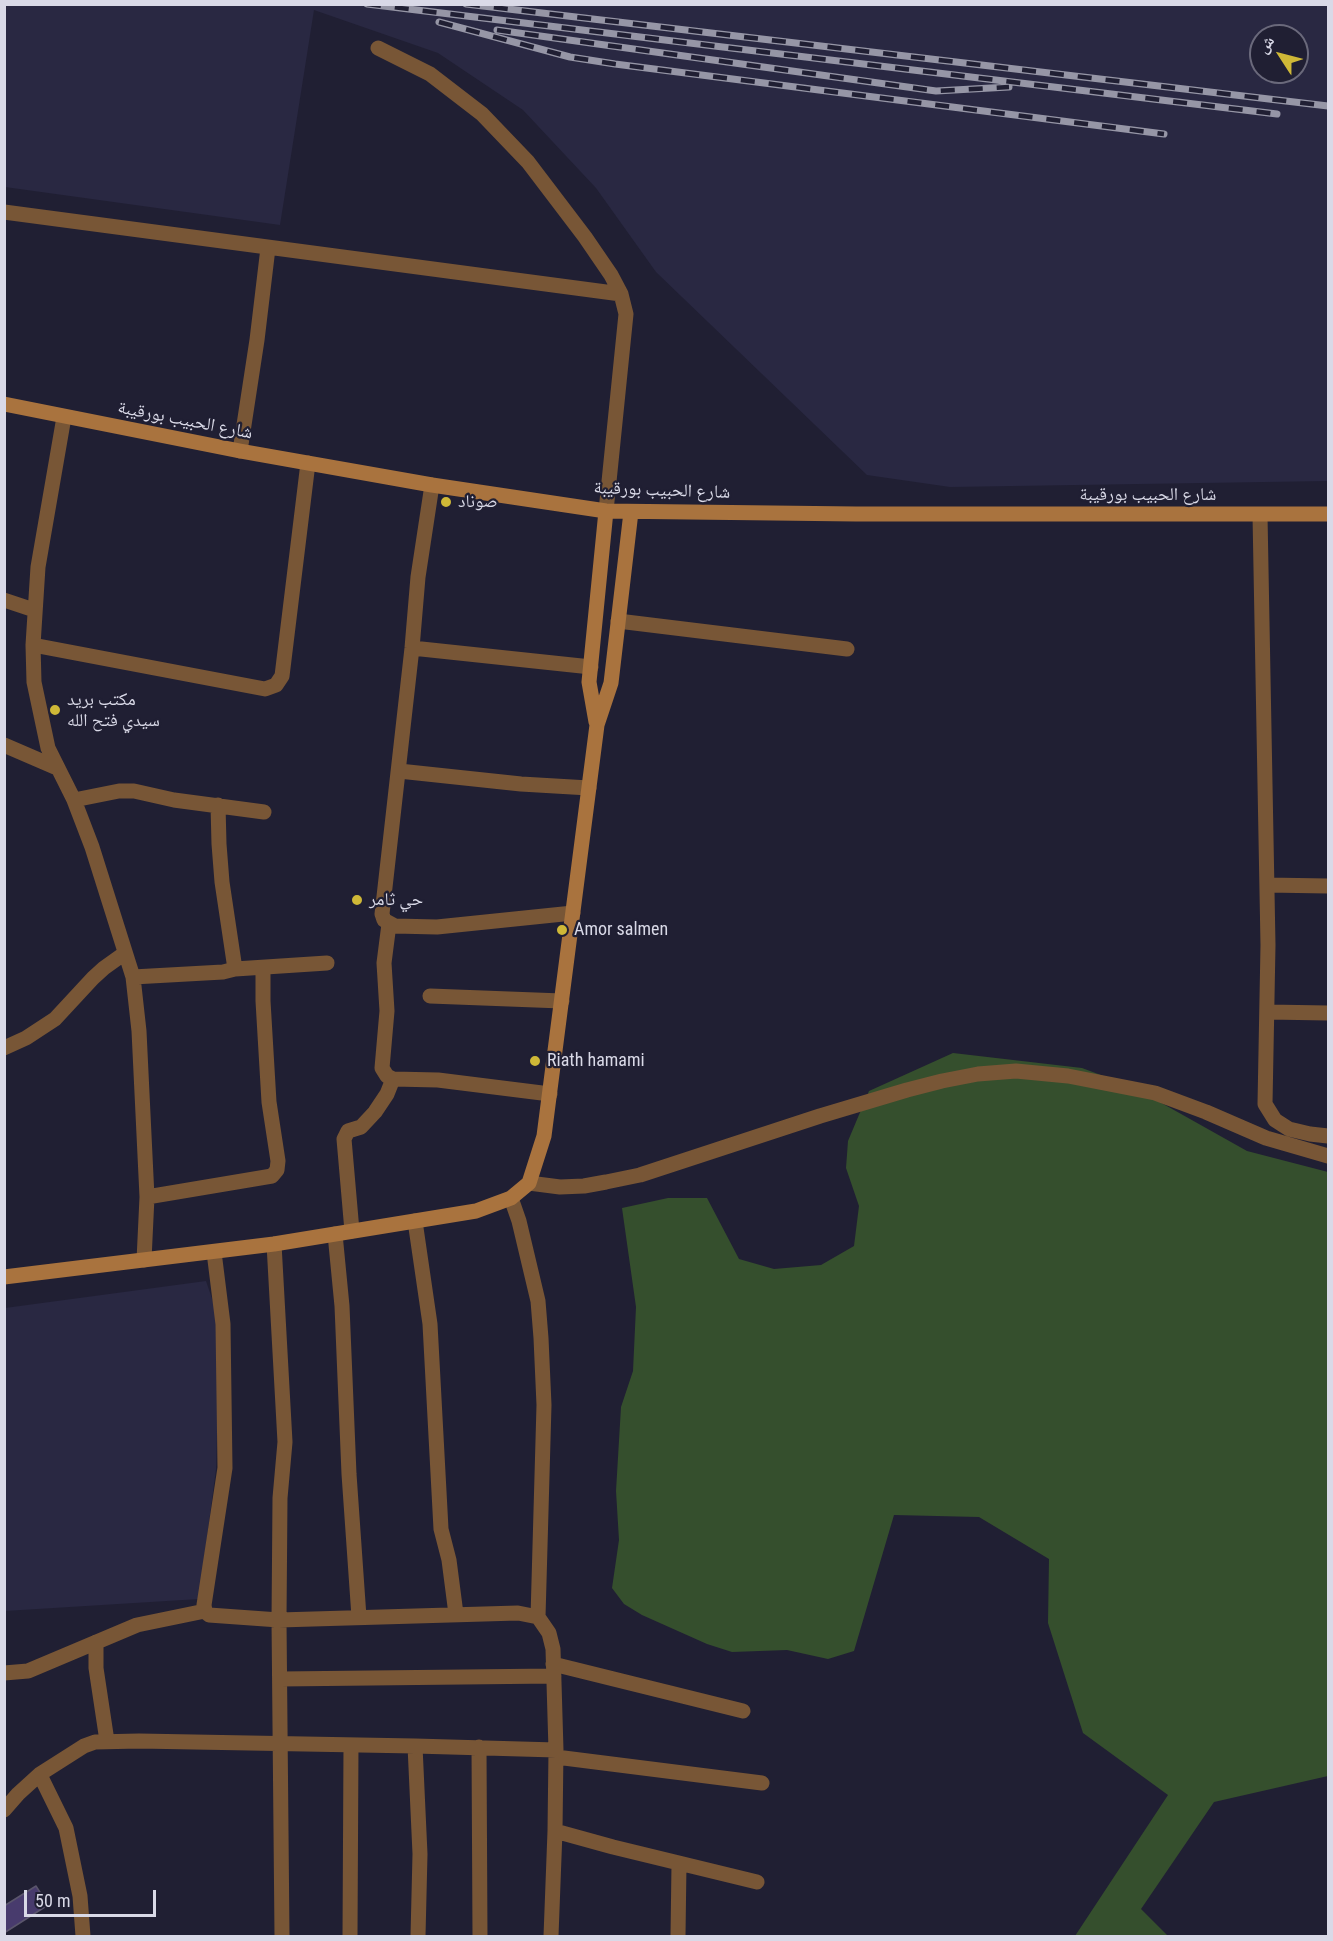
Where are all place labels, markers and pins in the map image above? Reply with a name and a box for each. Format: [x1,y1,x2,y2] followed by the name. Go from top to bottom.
[458,491,498,513] place label: صوناد
[439,495,453,509] marker: صوناد
[67,689,160,732] place label: مكتب بريد سيدي فتح الله
[48,703,62,717] marker: مكتب بريد سيدي فتح الله
[369,889,423,911] place label: حي ثامر
[350,893,364,907] marker: حي ثامر
[574,919,668,941] place label: Amor salmen
[555,923,569,937] marker: Amor salmen
[547,1050,645,1072] place label: Riath hamami
[528,1054,542,1068] marker: Riath hamami

